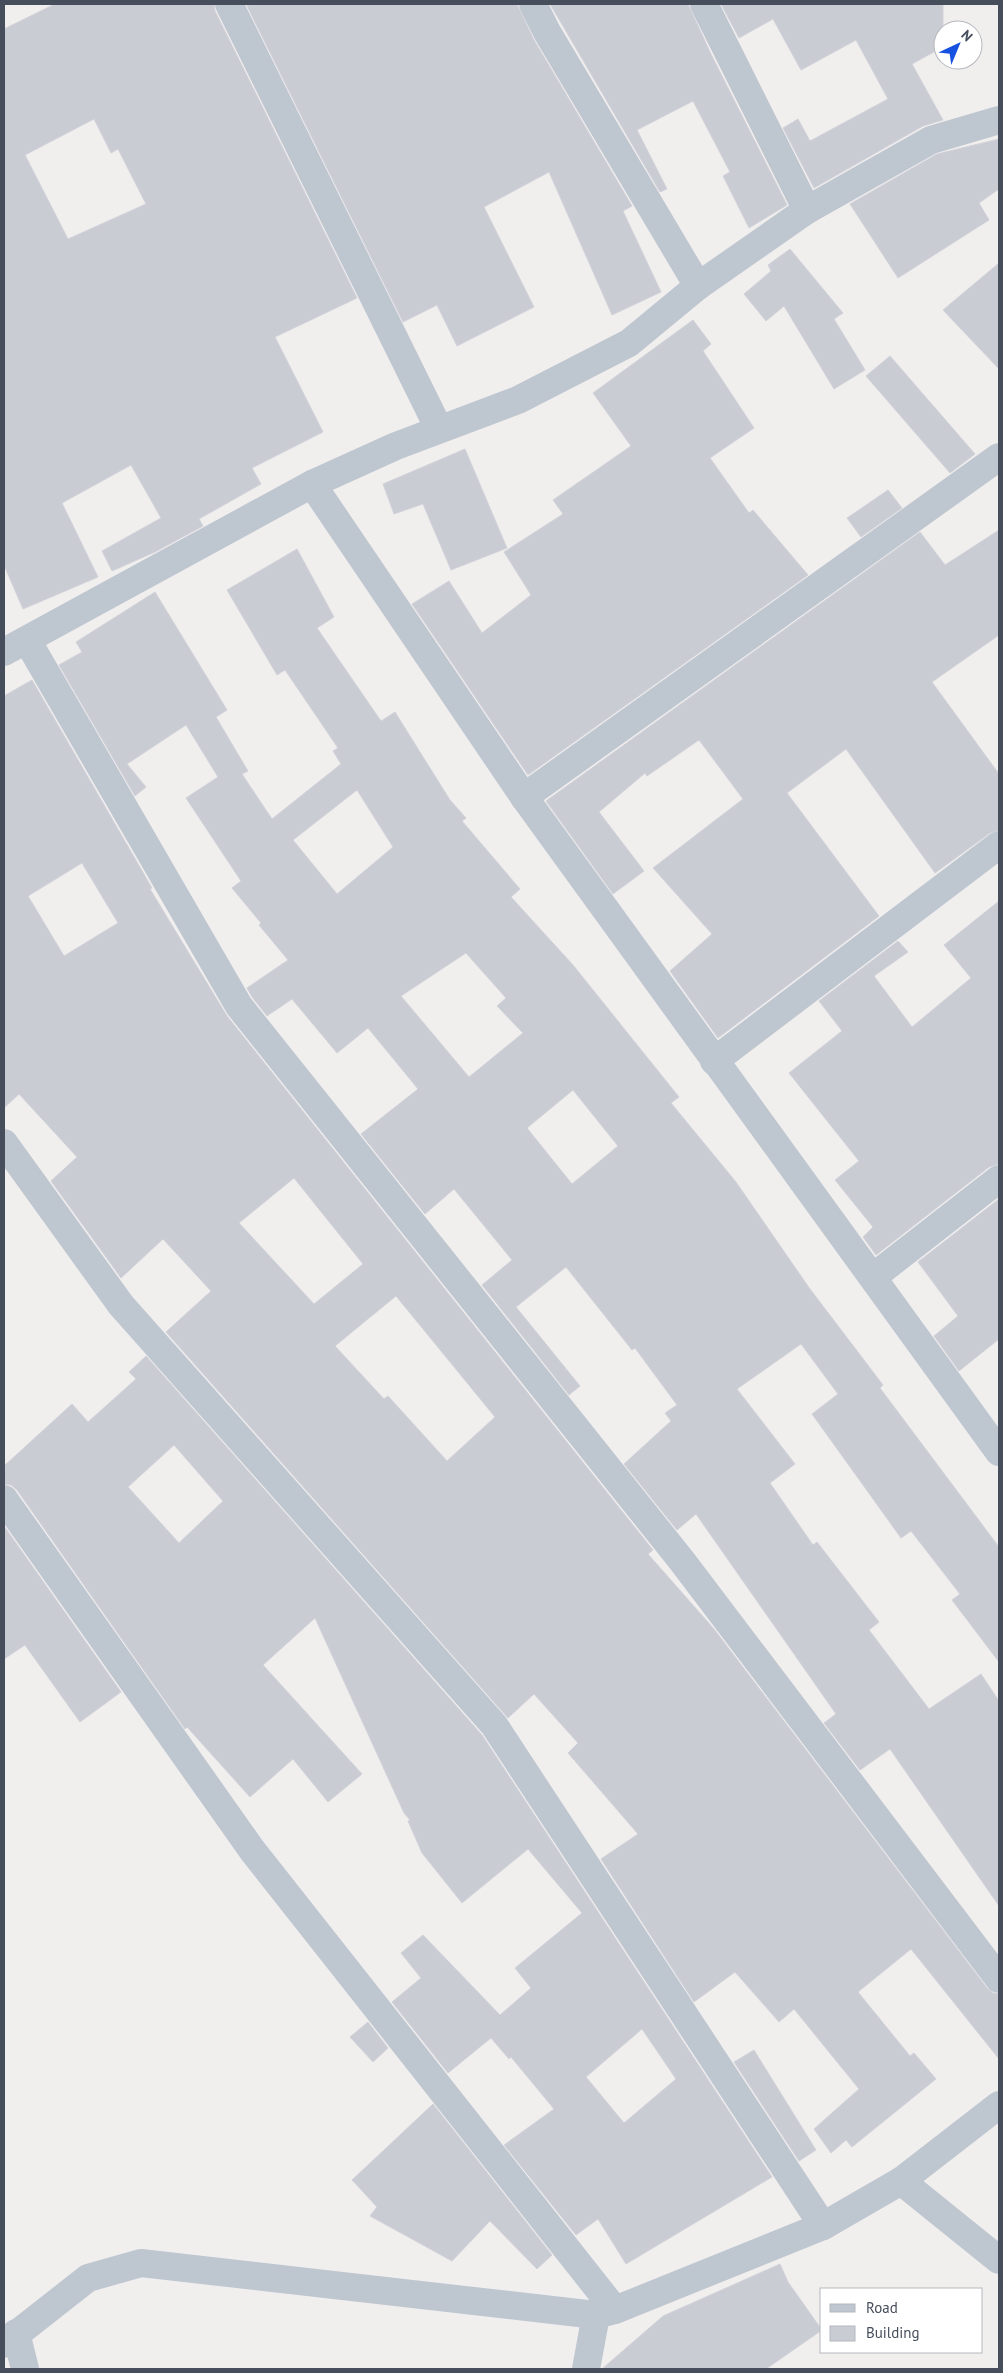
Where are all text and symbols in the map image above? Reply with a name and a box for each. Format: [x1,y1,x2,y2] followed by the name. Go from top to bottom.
[933,20,983,70] north arrow
[957,26,977,45] text: N
[820,2288,983,2353] legend
[866,2298,898,2317] text: Road
[866,2323,920,2342] text: Building

